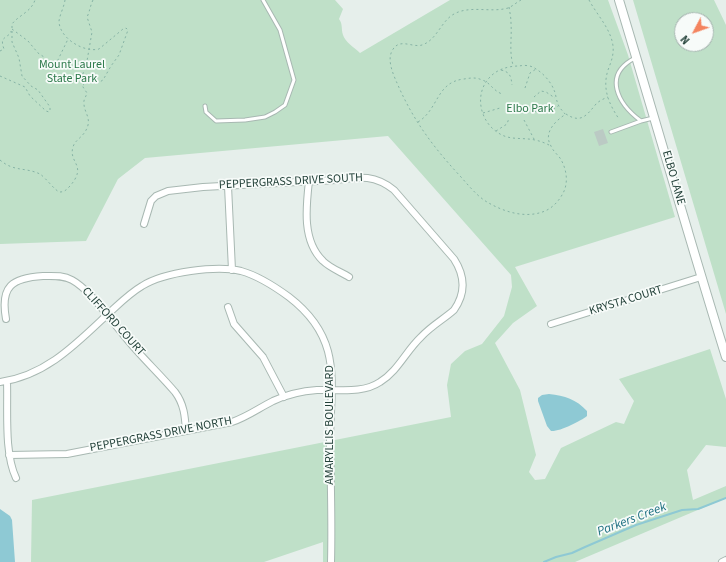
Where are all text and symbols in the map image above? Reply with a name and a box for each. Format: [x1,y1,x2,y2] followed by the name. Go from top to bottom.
[674,12,714,52] north arrow
[677,32,693,47] text: N
[39,58,105,86] park label: Mount Laurel State Park
[506,102,554,116] park label: Elbo Park
[658,149,688,207] street label: ELBO LANE
[219,171,363,193] street label: PEPPERGRASS DRIVE SOUTH
[588,283,664,319] street label: KRYSTA COURT
[78,285,148,359] street label: CLIFFORD COURT
[323,365,337,485] street label: AMARYLLIS BOULEVARD
[89,414,233,456] street label: PEPPERGRASS DRIVE NORTH
[595,500,669,540] water label: Parkers Creek

